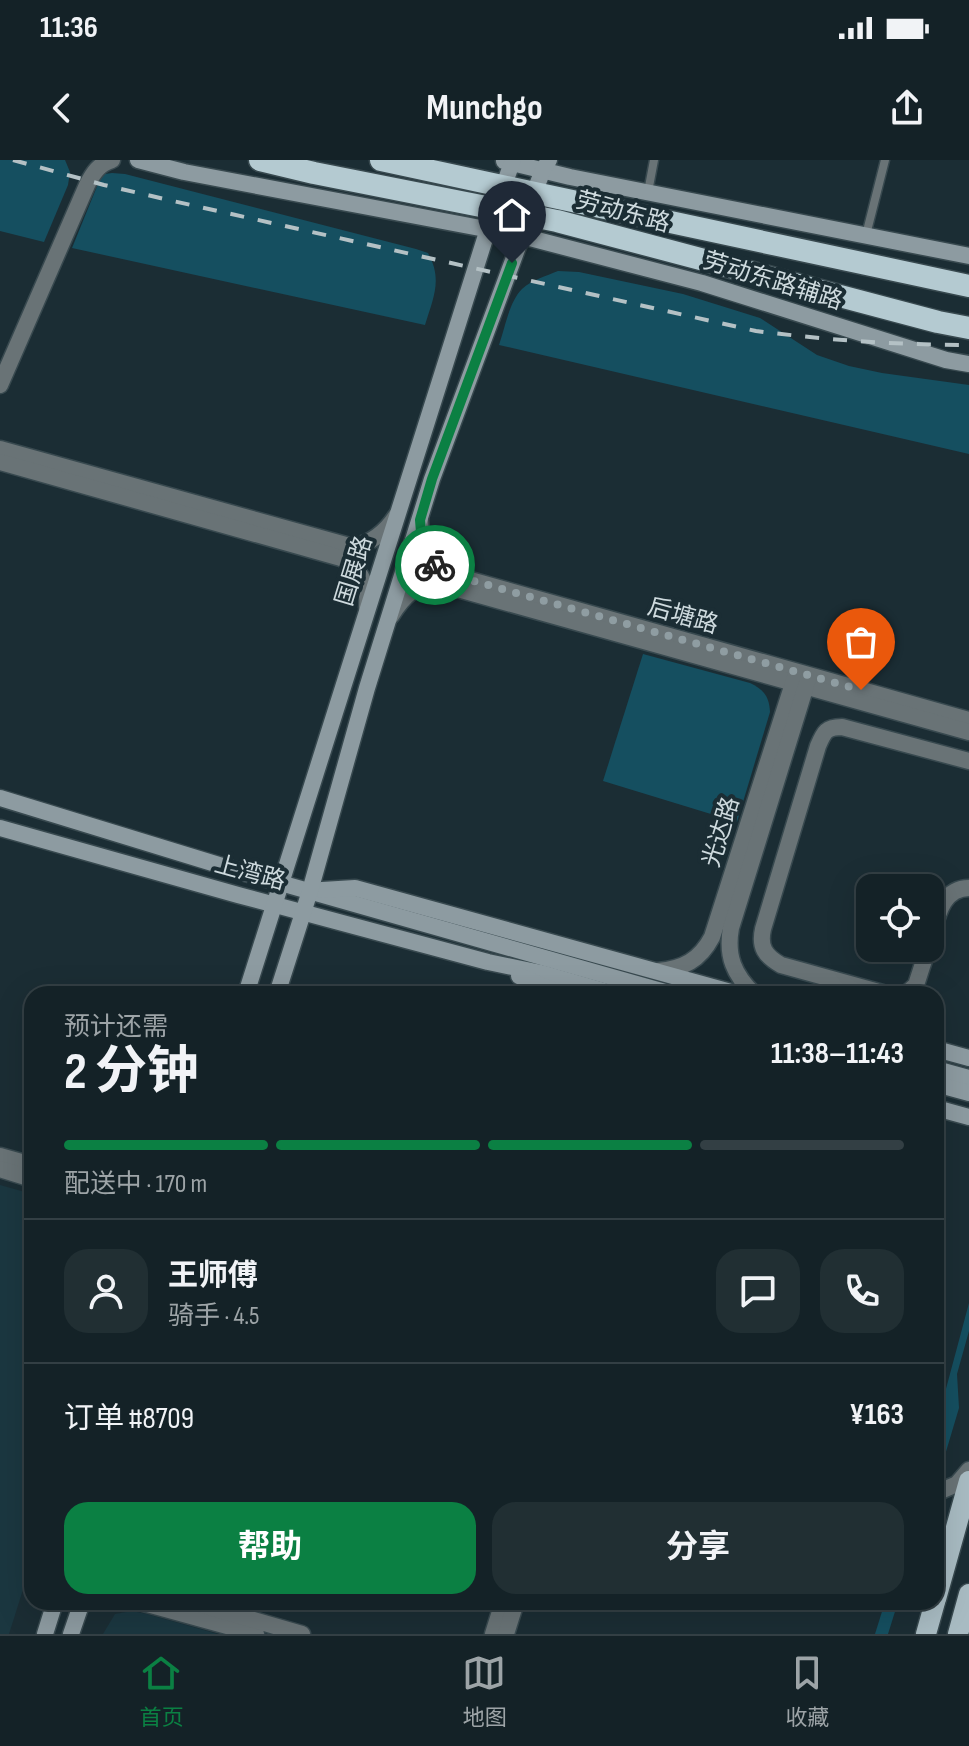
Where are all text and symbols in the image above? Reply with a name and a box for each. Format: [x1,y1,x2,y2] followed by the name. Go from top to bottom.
[40,10,98,46] text: 11:36
[40,86,84,130] icon: back
[885,86,929,130] icon: share
[426,87,543,130] text: Munchgo
[478,181,546,263] pin
[573,186,673,238] street label: 劳动东路
[490,193,534,237] icon: home
[700,246,846,316] street label: 劳动东路辅路
[395,525,475,605] courier
[330,532,378,610] street label: 国展路
[413,543,457,587] icon: bike
[644,592,722,640] street label: 后塘路
[827,608,895,690] pin
[839,620,883,664] icon: bag
[697,793,745,871] street label: 光达路
[211,850,289,896] street label: 上湾路
[856,874,944,962] map controls
[856,874,944,962] button: locate
[64,1012,168,1043] text: 预计还需
[771,1036,904,1072] text: 11:38–11:43
[64,1041,199,1104] text: 2 分钟
[64,1169,207,1200] text: 配送中 · 170 m
[64,1249,148,1333] button: person
[716,1249,800,1333] button: chat
[820,1249,904,1333] button: phone
[168,1258,258,1294] text: 王师傅
[168,1301,260,1332] text: 骑手 · 4.5
[849,1397,904,1433] text: ¥163
[64,1401,194,1437] text: 订单 #8709
[64,1502,476,1594] button: 帮助
[492,1502,904,1594] button: 分享
[139,1651,184,1732] tab: 首页
[462,1651,507,1732] tab: 地图
[785,1651,830,1732] tab: 收藏

